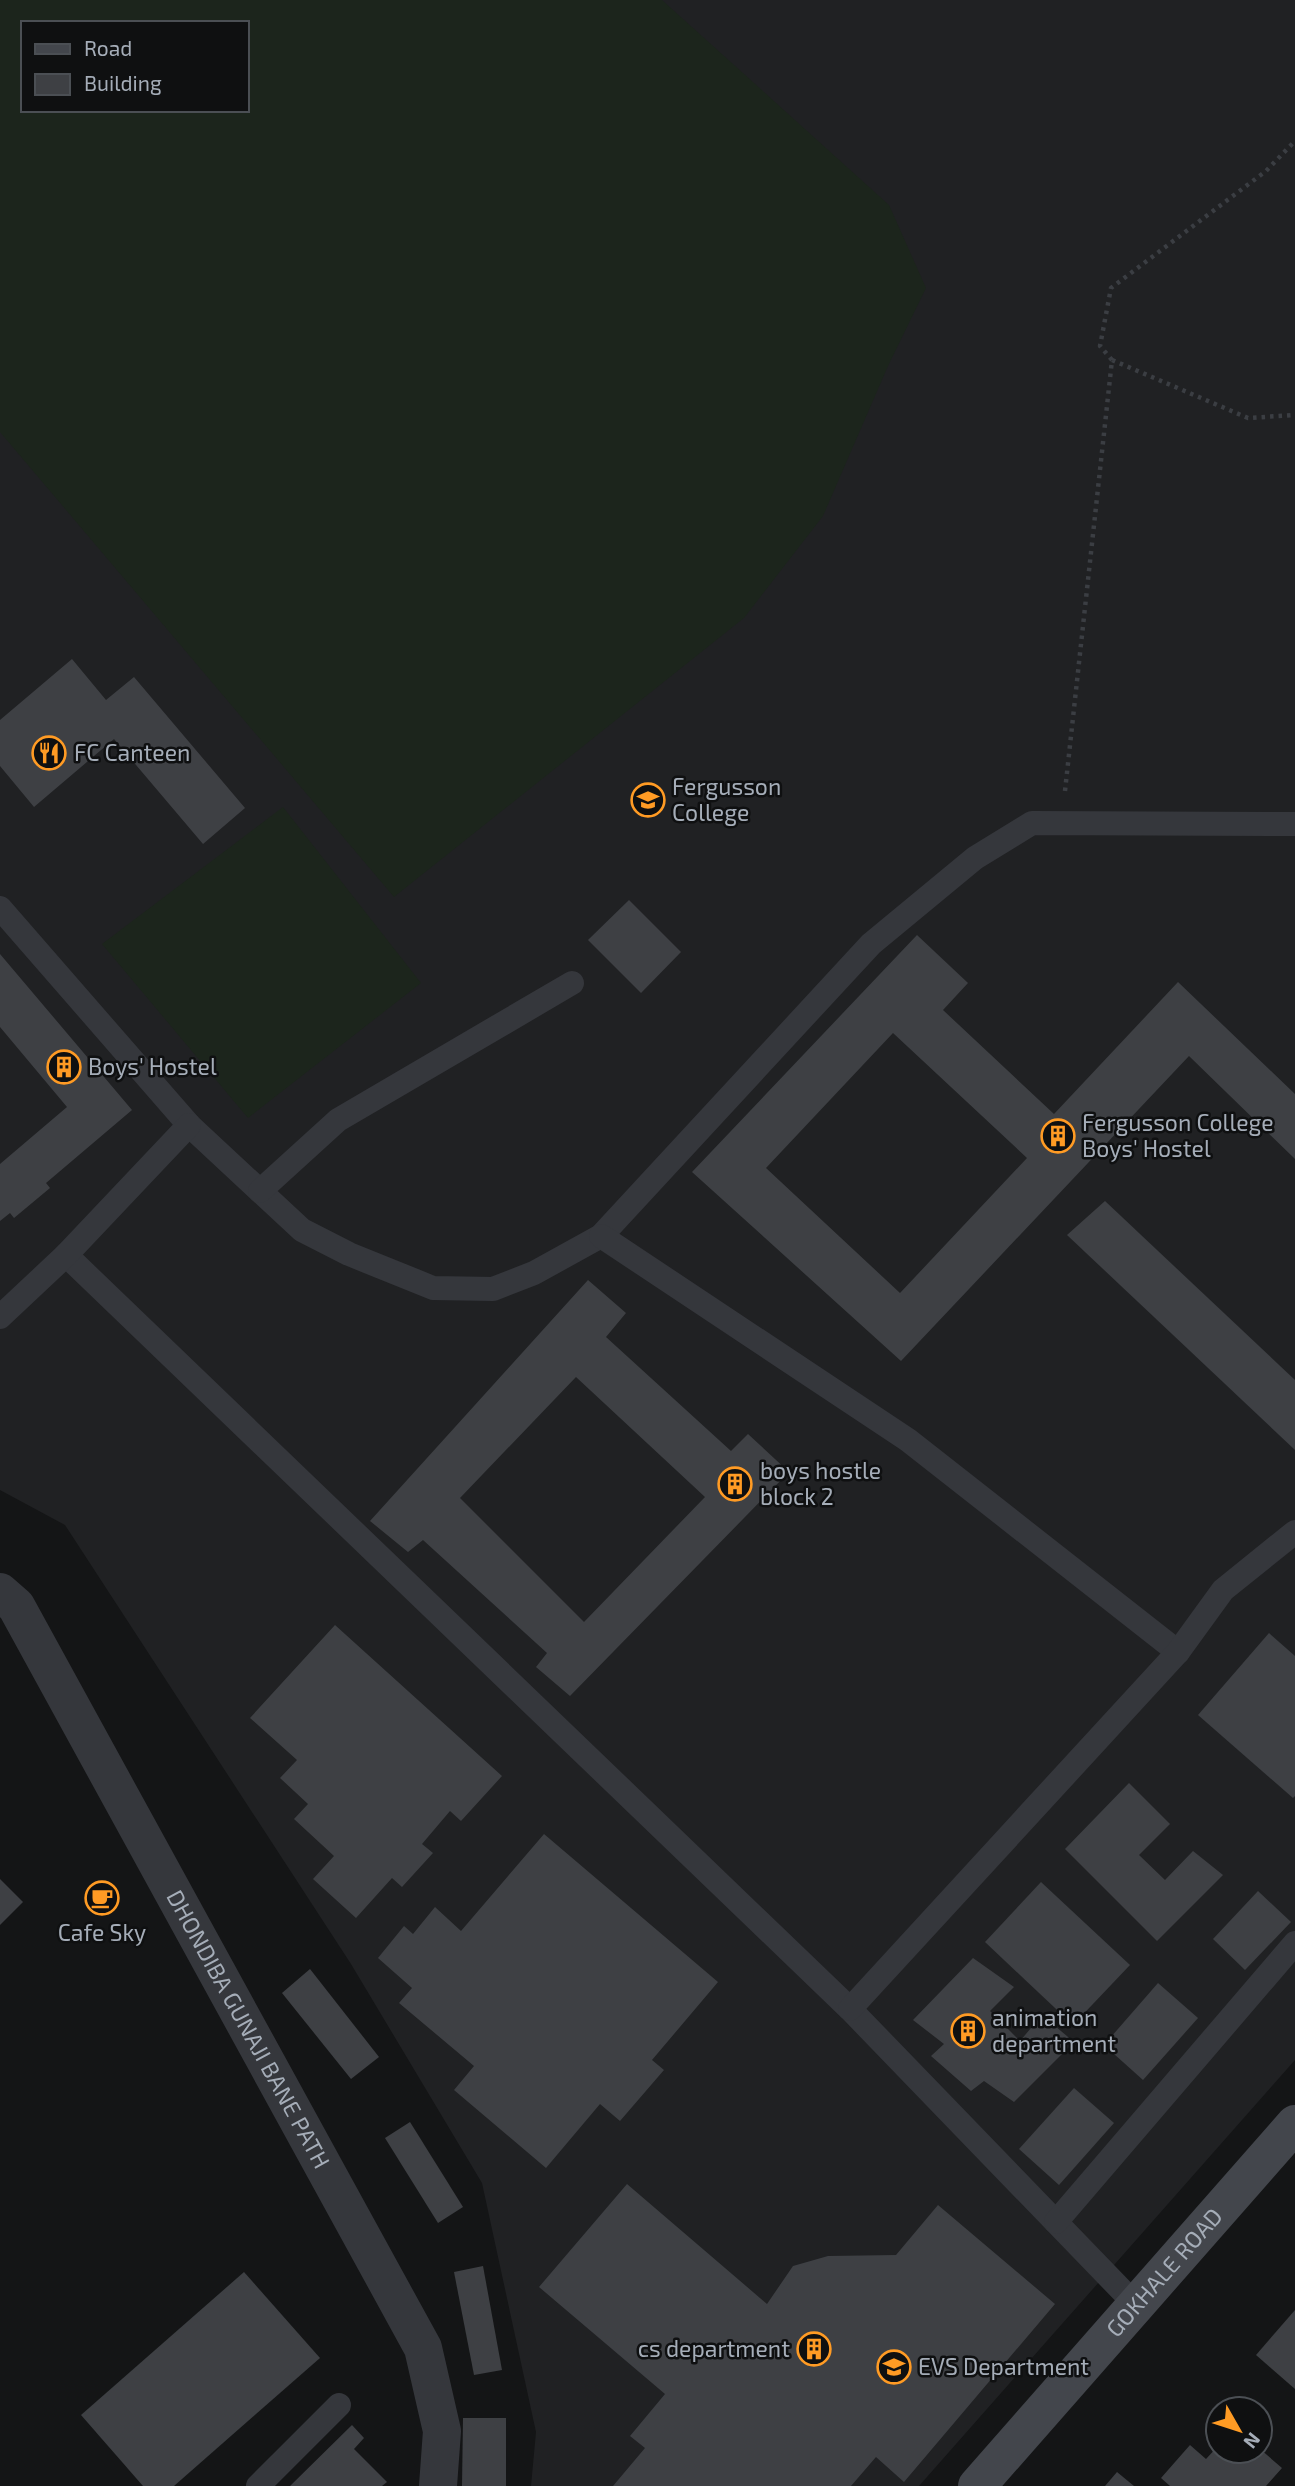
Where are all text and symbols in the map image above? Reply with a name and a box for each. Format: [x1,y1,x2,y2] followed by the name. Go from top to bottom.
[21,21,248,112] legend
[84,35,132,60] text: Road
[84,70,162,95] text: Building
[30,734,68,772] restaurant icon: FC Canteen
[74,738,190,766] place label: FC Canteen
[672,772,781,826] place label: Fergusson College
[629,781,667,819] school or university icon: Fergusson College
[45,1048,83,1086] building icon: Boys' Hostel
[88,1052,217,1080] place label: Boys' Hostel
[1082,1108,1274,1162] place label: Fergusson College Boys' Hostel
[1039,1117,1077,1155] building icon: Fergusson College Boys' Hostel
[760,1456,881,1510] place label: boys hostle block 2
[716,1465,754,1503] building icon: boys hostle block 2
[83,1879,121,1917] cafe icon: Cafe Sky
[161,1885,337,2173] street label: DHONDIBA GUNAJI BANE PATH
[58,1918,146,1946] place label: Cafe Sky
[992,2003,1116,2057] place label: animation department
[949,2012,987,2050] building icon: animation department
[1100,2202,1228,2342] street label: GOKHALE ROAD
[795,2330,833,2368] building icon: cs department
[638,2334,790,2362] place label: cs department
[875,2348,913,2386] school or university icon: EVS Department
[918,2352,1089,2380] place label: EVS Department
[1204,2395,1274,2465] north arrow
[1239,2428,1266,2454] text: N

